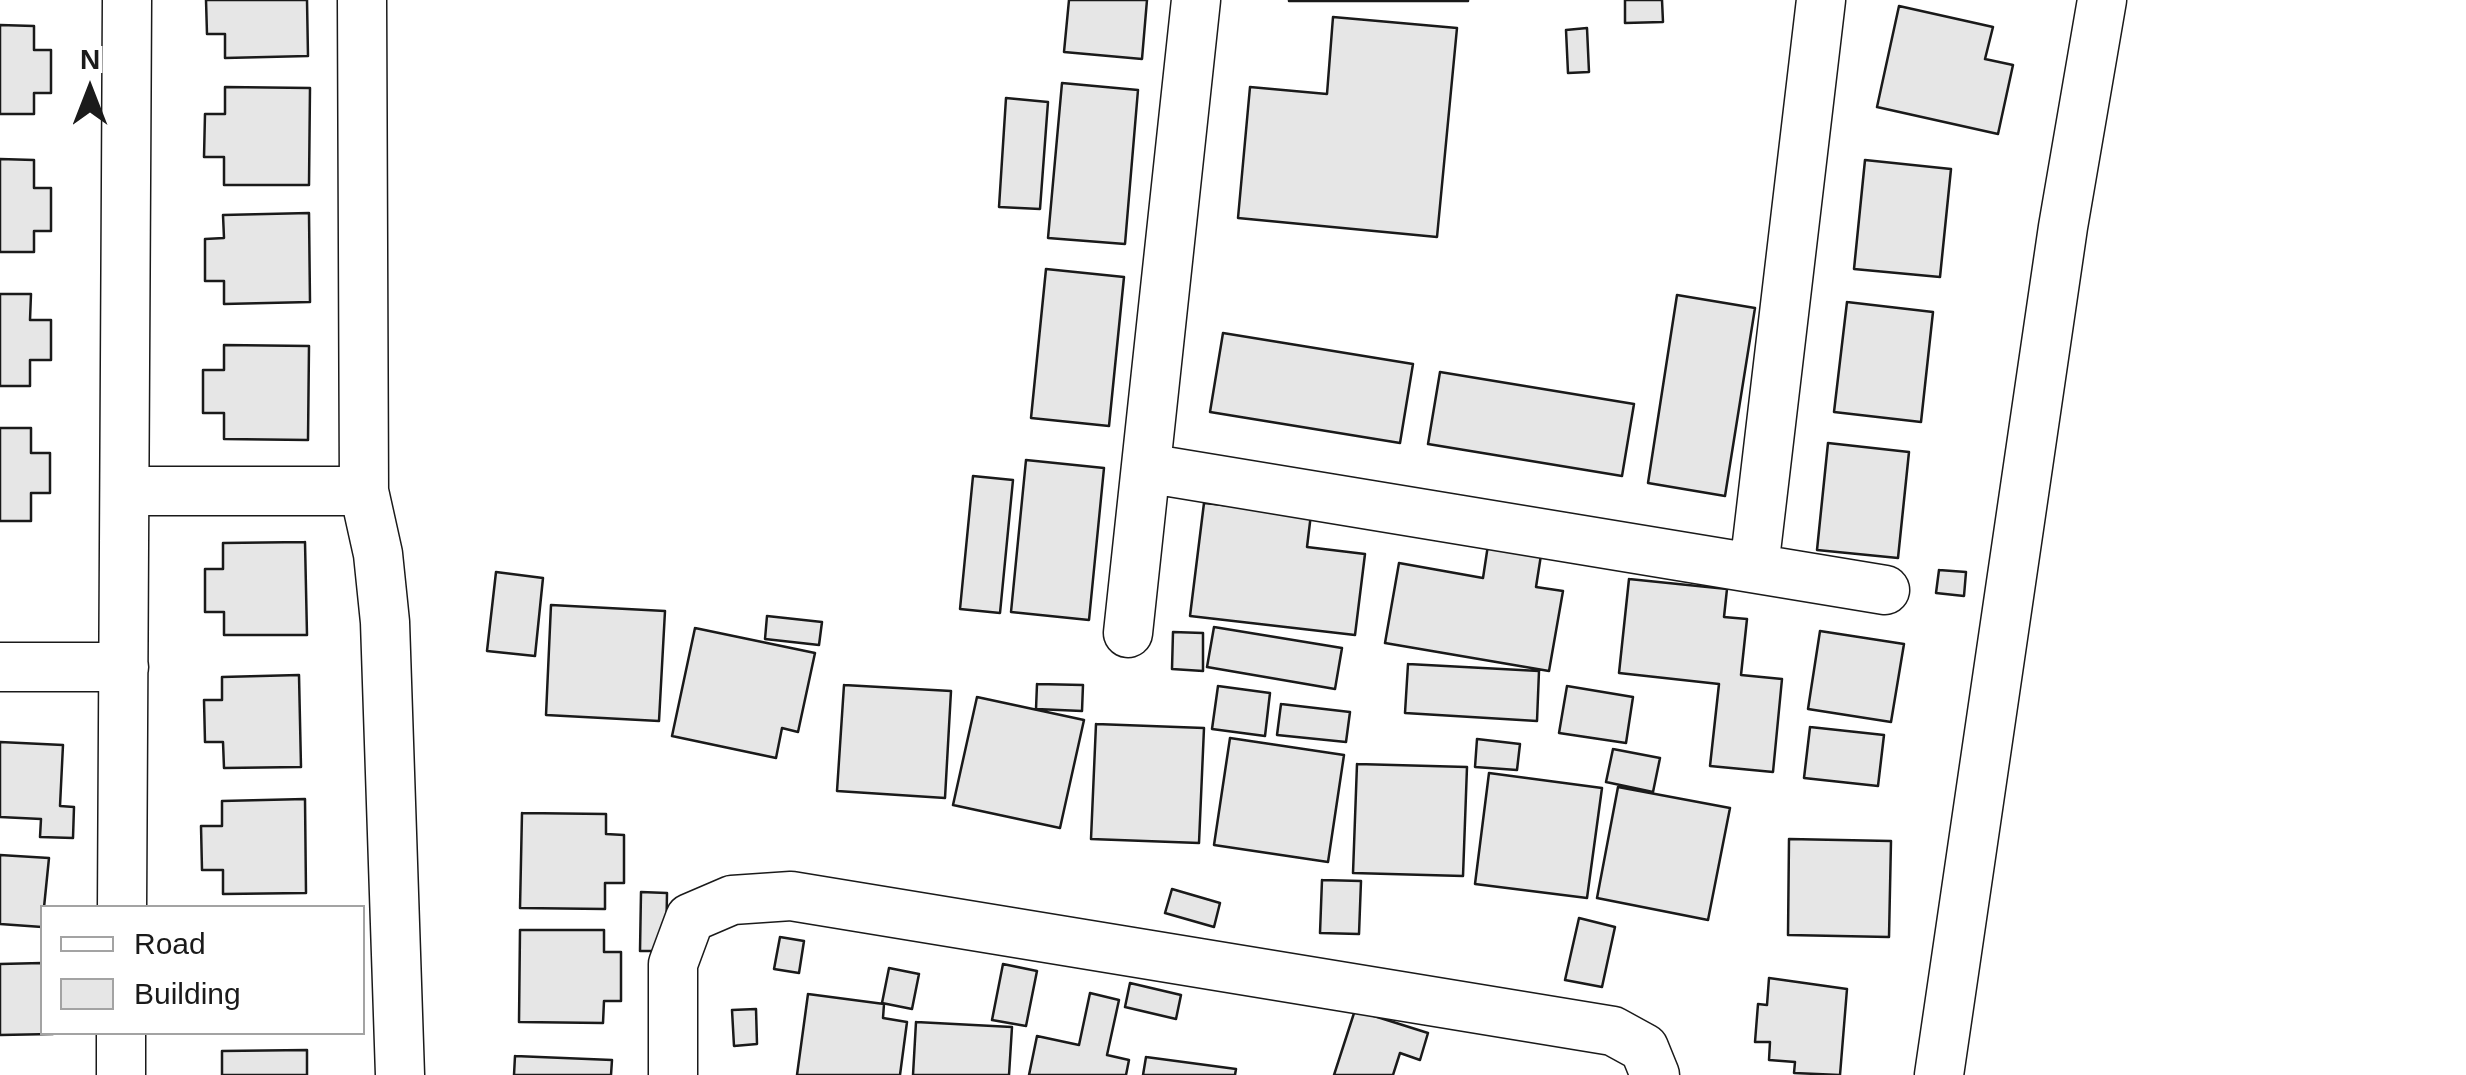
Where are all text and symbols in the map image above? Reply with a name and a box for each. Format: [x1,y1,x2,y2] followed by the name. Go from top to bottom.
[40,40,140,140] north arrow
[80,44,100,75] text: N
[40,905,365,1035] legend
[134,927,206,960] text: Road
[134,977,241,1010] text: Building

